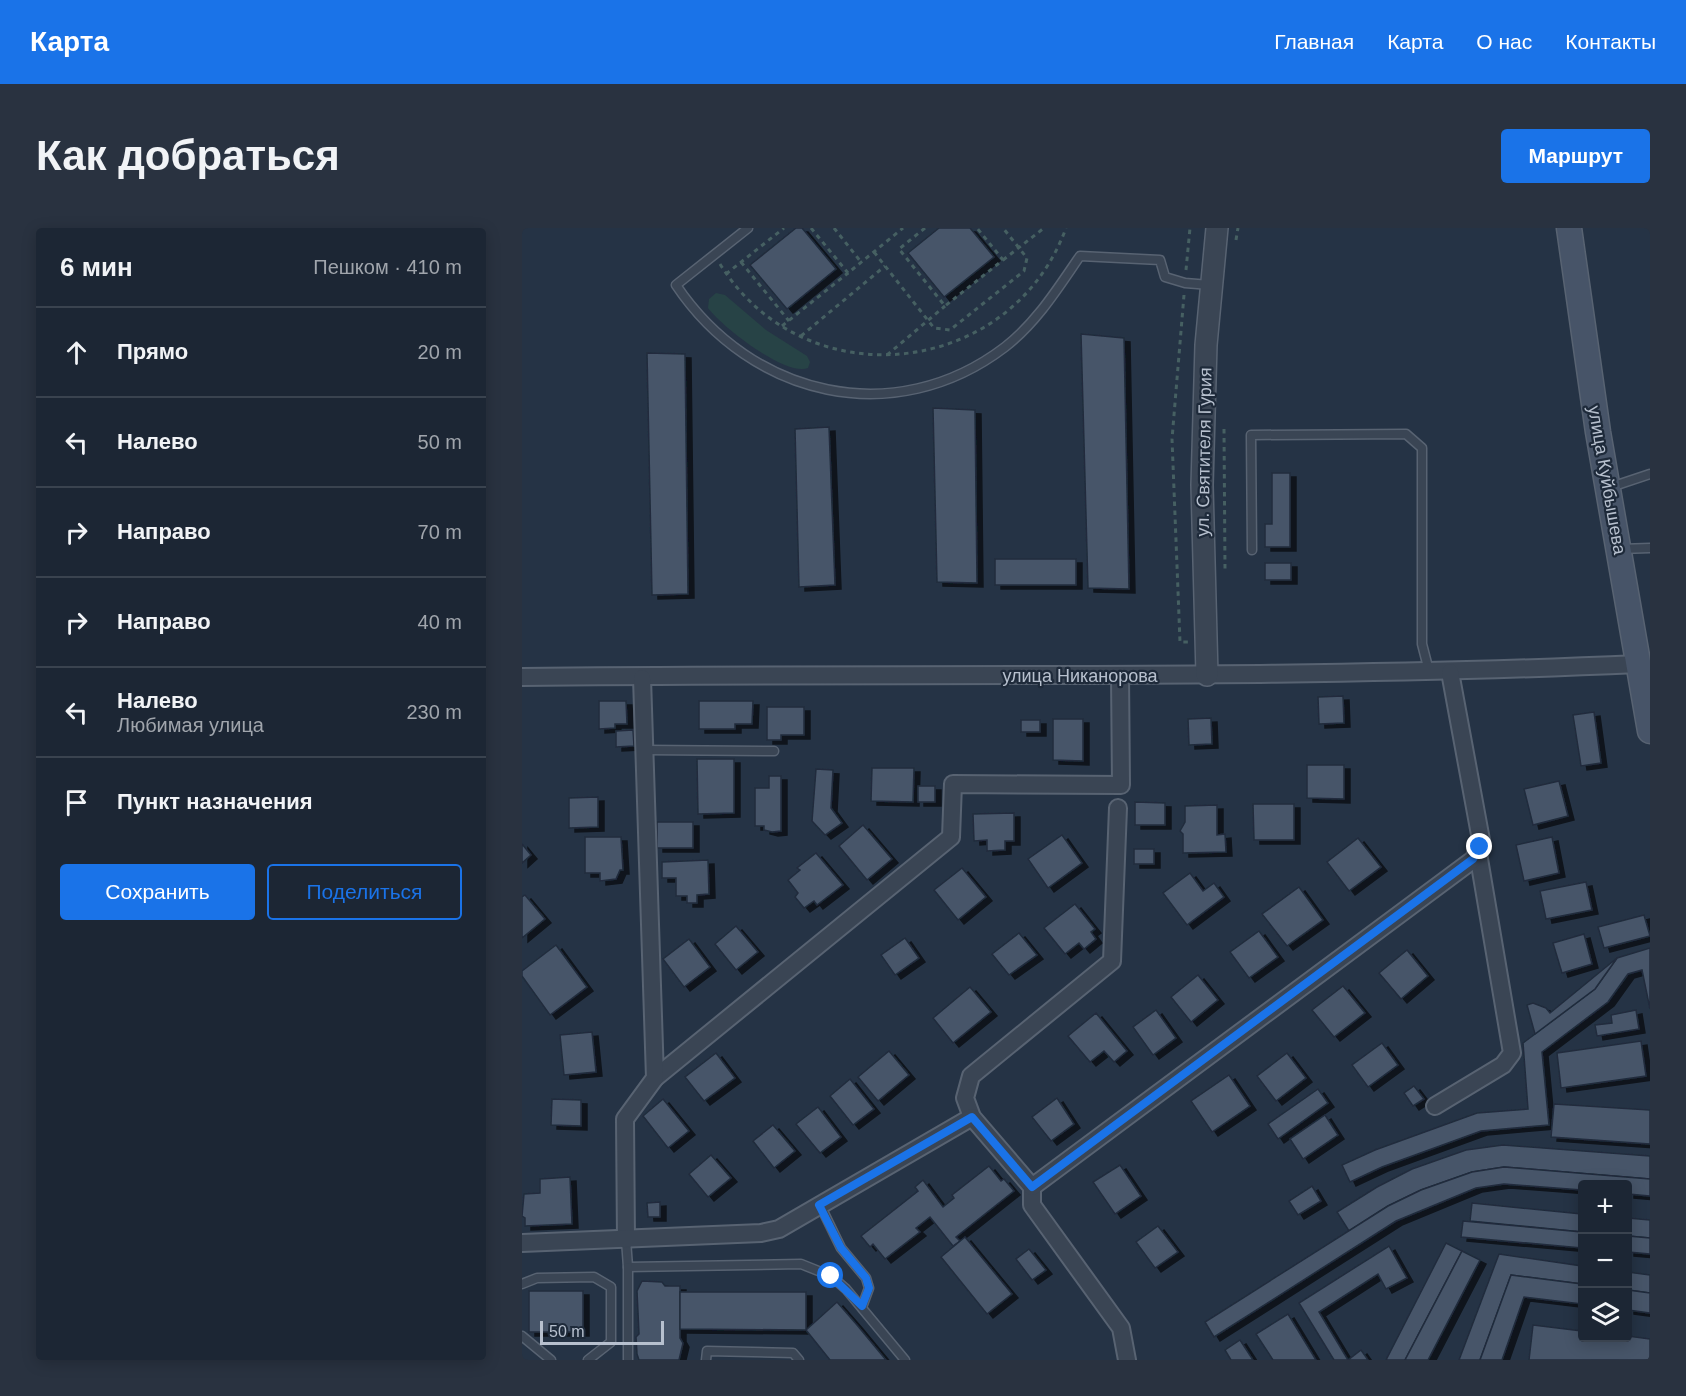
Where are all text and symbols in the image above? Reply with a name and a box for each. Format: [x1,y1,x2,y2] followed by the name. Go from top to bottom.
[30,26,109,57] text: Карта
[1274,30,1354,53] text: Главная
[1387,30,1443,53] text: Карта
[1476,30,1532,53] text: О нас
[1565,30,1656,53] text: Контакты
[1501,129,1650,183] button: Маршрут
[36,132,340,179] text: Как добраться
[60,252,133,282] text: 6 мин
[313,256,462,278] text: Пешком · 410 m
[60,336,93,369] icon: ahead
[117,339,188,364] text: Прямо
[418,341,462,363] text: 20 m
[1193,367,1215,537] street label: ул. Святителя Гурия
[1584,404,1630,557] street label: улица Куйбышева
[60,426,93,459] icon: left
[117,429,198,454] text: Налево
[418,431,462,453] text: 50 m
[60,516,93,549] icon: right
[117,519,211,544] text: Направо
[418,521,462,543] text: 70 m
[60,606,93,639] icon: right
[117,609,211,634] text: Направо
[418,611,462,633] text: 40 m
[1002,666,1159,686] street label: улица Никанорова
[117,688,198,713] text: Налево
[60,696,93,729] icon: left
[406,701,462,723] text: 230 m
[117,714,264,736] text: Любимая улица
[60,786,93,819] icon: arrive
[117,789,313,814] text: Пункт назначения
[1466,833,1492,859] route end
[60,864,255,920] button: Сохранить
[267,864,462,920] button: Поделиться
[1578,1180,1632,1342] map controls
[1578,1180,1632,1234] button: +
[1578,1234,1632,1288] button: −
[817,1262,843,1288] route start
[1578,1288,1632,1342] button: layers
[540,1318,664,1346] scale bar
[549,1323,585,1340] text: 50 m

